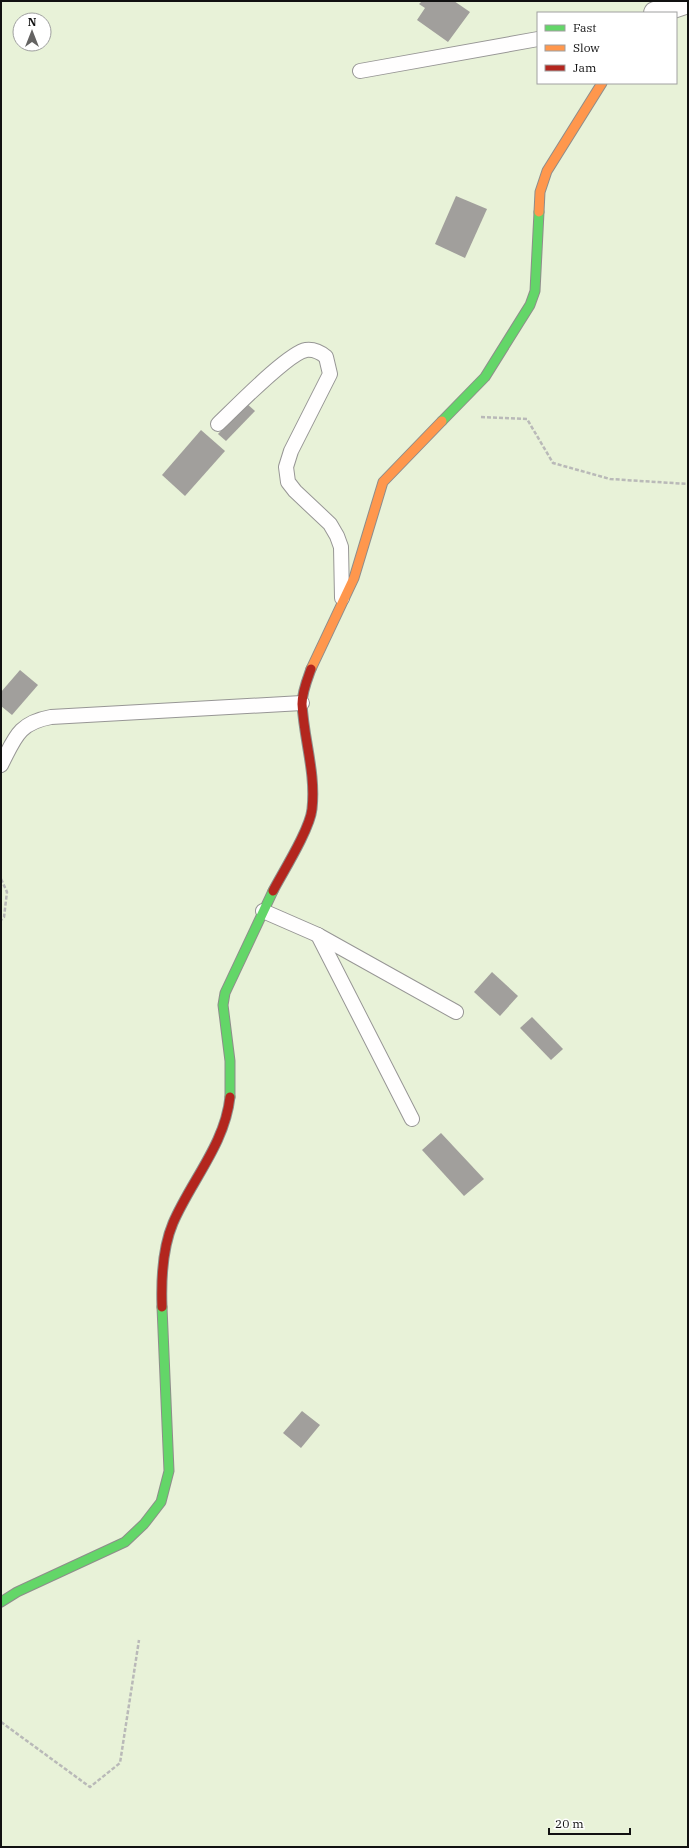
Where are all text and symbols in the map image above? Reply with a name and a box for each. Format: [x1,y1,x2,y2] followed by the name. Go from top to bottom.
[12,12,52,52] north arrow
[537,12,677,84] legend
[28,15,37,29] text: N
[573,20,597,35] text: Fast
[573,40,600,55] text: Slow
[573,60,597,75] text: Jam
[549,1810,630,1836] scale bar
[555,1816,584,1831] text: 20 m

